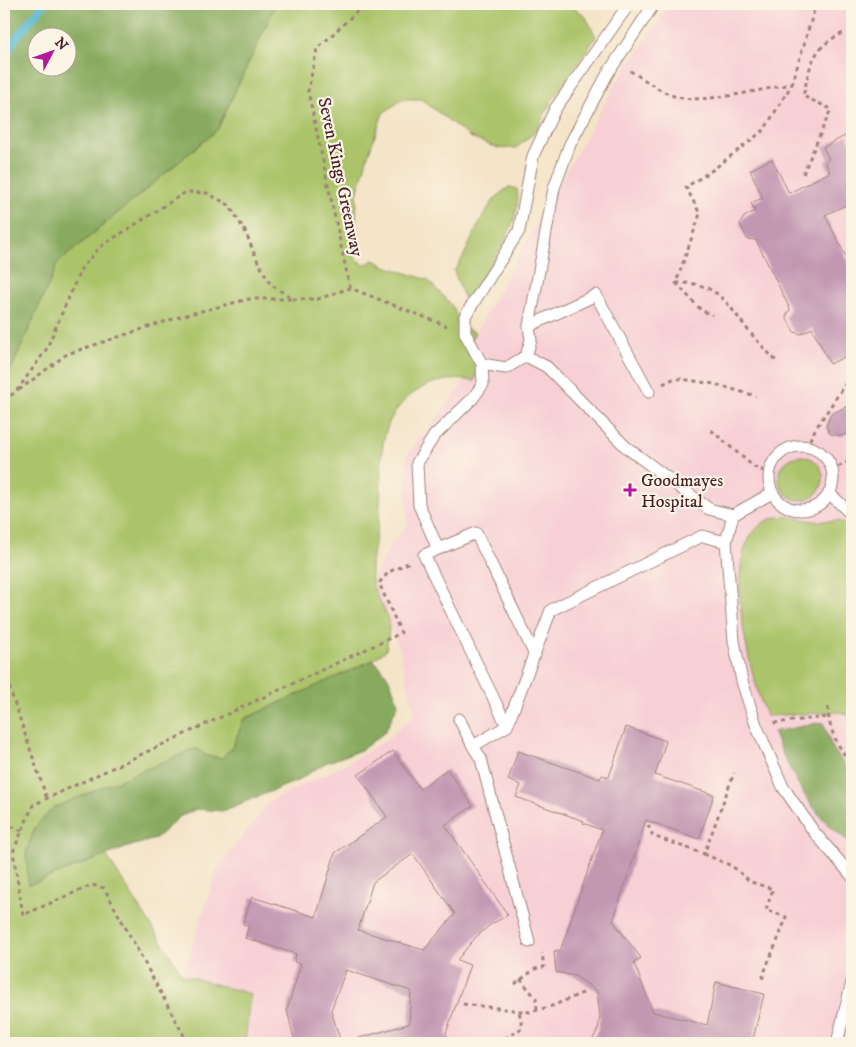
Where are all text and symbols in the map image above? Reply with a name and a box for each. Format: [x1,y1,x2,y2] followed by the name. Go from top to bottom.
[28,28,78,78] north arrow
[50,34,72,55] text: N
[312,96,368,259] street label: Seven Kings Greenway
[641,470,723,513] place label: Goodmayes Hospital
[623,483,637,497] marker: Goodmayes Hospital

